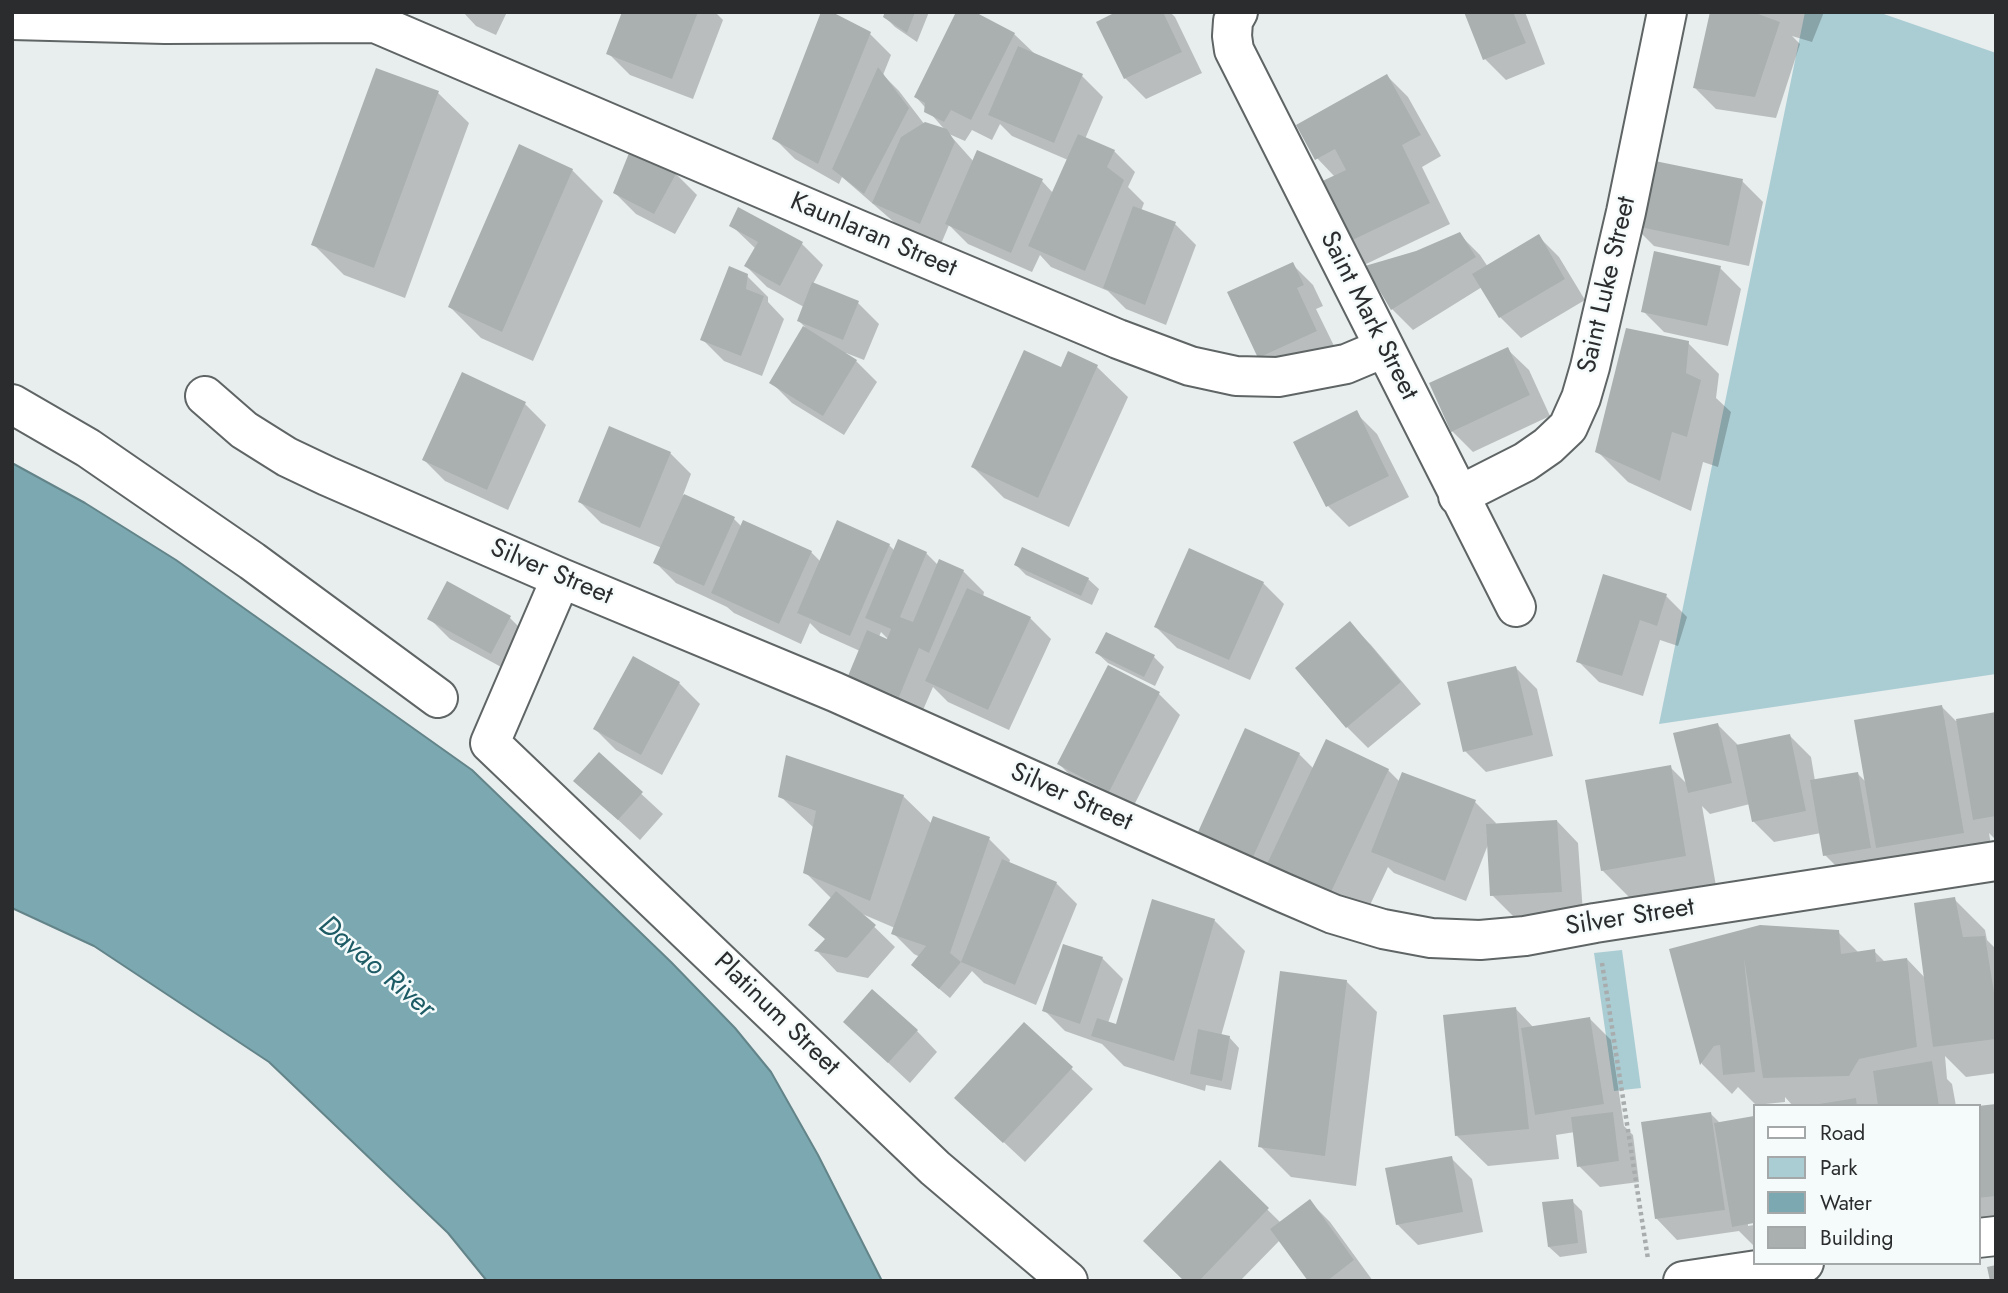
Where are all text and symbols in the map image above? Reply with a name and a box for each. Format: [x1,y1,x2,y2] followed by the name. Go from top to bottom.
[785,187,961,285] street label: Kaunlaran Street
[1573,194,1643,376] street label: Saint Luke Street
[1312,227,1424,405] street label: Saint Mark Street
[485,533,617,613] street label: Silver Street
[1005,757,1137,839] street label: Silver Street
[1563,892,1697,944] street label: Silver Street
[311,910,441,1026] water label: Davao River
[706,947,846,1083] street label: Platinum Street
[1752,1104,1980,1265] legend
[1820,1118,1865,1148] text: Road
[1820,1153,1857,1183] text: Park
[1820,1188,1872,1218] text: Water
[1820,1223,1893,1253] text: Building

